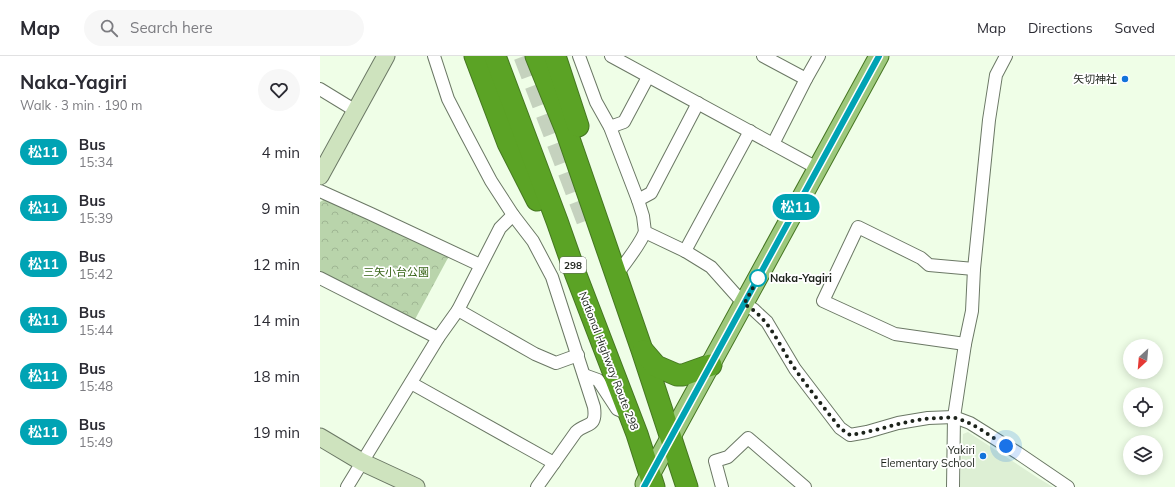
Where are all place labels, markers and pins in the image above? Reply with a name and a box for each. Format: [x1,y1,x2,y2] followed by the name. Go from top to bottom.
[1073,72,1117,86] place label: 矢切神社
[1120,74,1130,84] marker: 矢切神社
[749,269,767,287] marker: Naka-Yagiri
[770,271,832,285] place label: Naka-Yagiri
[880,443,975,470] place label: Yakiri Elementary School
[978,451,988,461] marker: Yakiri Elementary School

